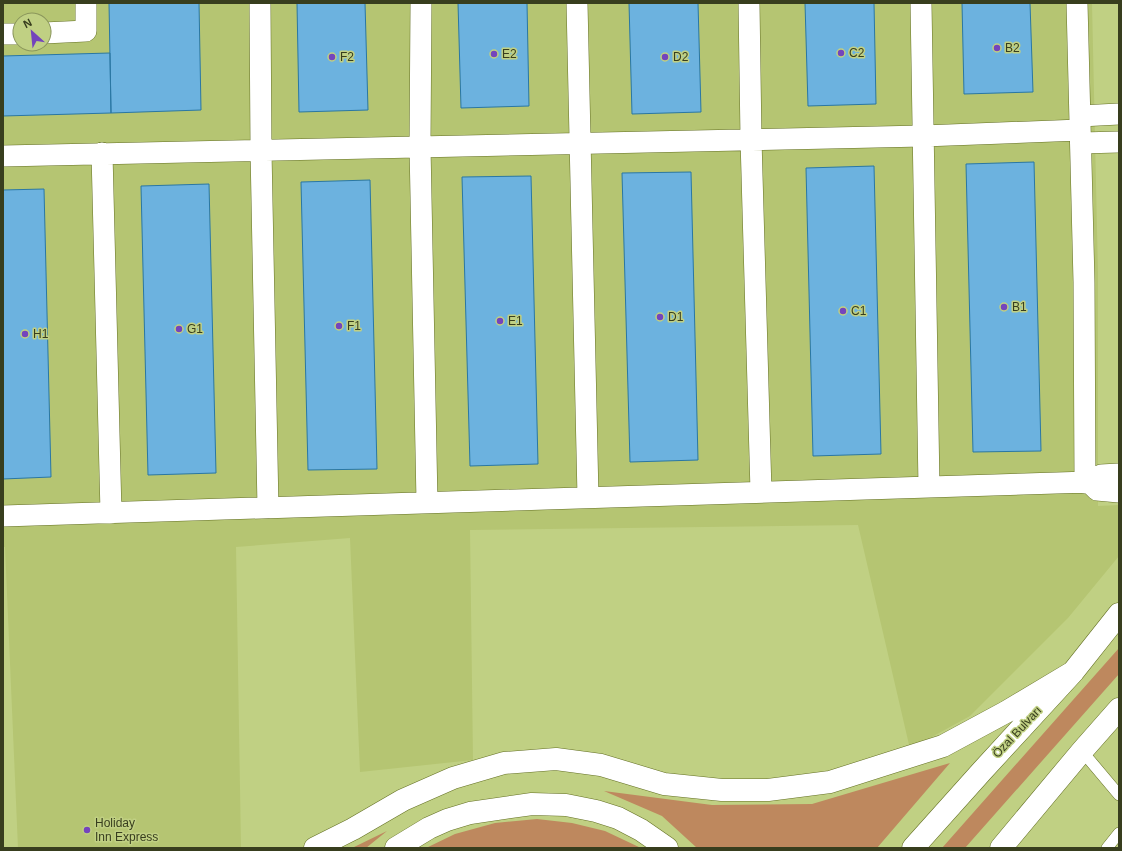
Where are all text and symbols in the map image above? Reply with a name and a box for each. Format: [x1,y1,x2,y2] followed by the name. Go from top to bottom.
[12,12,52,52] north arrow
[21,16,34,30] text: N
[1005,41,1020,55] place label: B2
[992,43,1002,53] marker: B2
[849,46,865,60] place label: C2
[502,47,517,61] place label: E2
[836,48,846,58] marker: C2
[489,49,499,59] marker: E2
[340,50,354,64] place label: F2
[673,50,689,64] place label: D2
[327,52,337,62] marker: F2
[660,52,670,62] marker: D2
[1012,300,1027,314] place label: B1
[999,302,1009,312] marker: B1
[851,304,867,318] place label: C1
[838,306,848,316] marker: C1
[668,310,684,324] place label: D1
[655,312,665,322] marker: D1
[508,314,523,328] place label: E1
[495,316,505,326] marker: E1
[347,319,361,333] place label: F1
[334,321,344,331] marker: F1
[187,322,203,336] place label: G1
[174,324,184,334] marker: G1
[33,327,49,341] place label: H1
[20,329,30,339] marker: H1
[990,703,1044,761] street label: Özal Bulvarı
[95,816,158,844] place label: Holiday Inn Express
[82,825,92,835] marker: Holiday Inn Express

